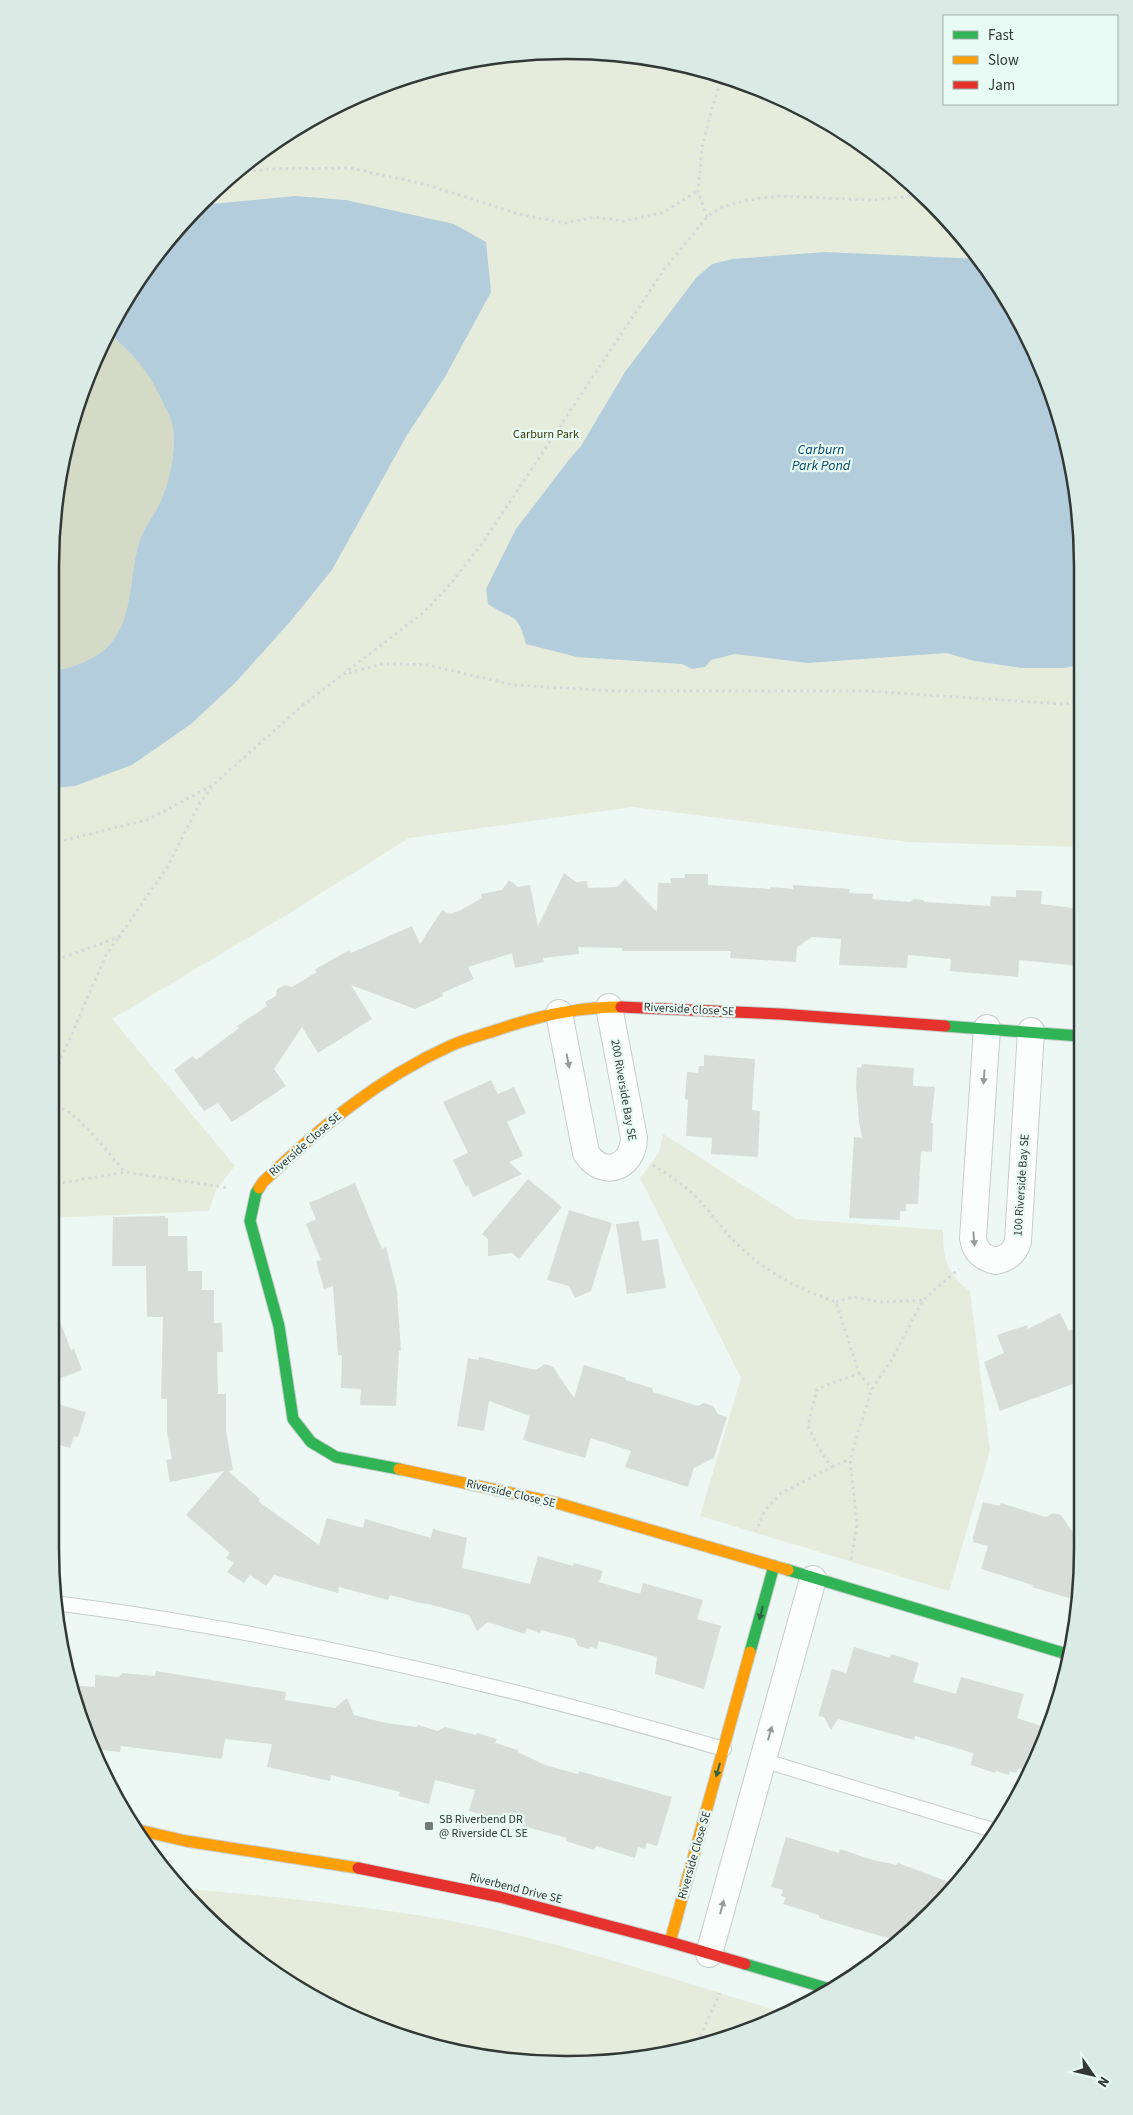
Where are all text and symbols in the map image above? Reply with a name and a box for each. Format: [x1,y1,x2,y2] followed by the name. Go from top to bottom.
[943,15,1118,105] legend
[988,25,1014,46] text: Fast
[988,50,1019,71] text: Slow
[988,75,1015,96] text: Jam
[513,426,579,443] park label: Carburn Park
[792,440,851,476] water label: Carburn Park Pond
[643,999,735,1020] street label: Riverside Close SE
[606,1038,641,1142] street label: 200 Riverside Bay SE
[564,1054,572,1070] one-way arrow
[979,1069,987,1085] one-way arrow
[265,1108,345,1181] street label: Riverside Close SE
[1009,1133,1034,1237] street label: 100 Riverside Bay SE
[971,1231,979,1247] one-way arrow
[465,1475,557,1512] street label: Riverside Close SE
[757,1606,765,1621] one-way arrow
[766,1726,774,1741] one-way arrow
[714,1762,722,1778] one-way arrow
[674,1809,715,1901] street label: Riverside Close SE
[439,1811,528,1842] place label: SB Riverbend DR @ Riverside CL SE
[423,1820,435,1832] marker: SB Riverbend DR @ Riverside CL SE
[468,1869,564,1908] street label: Riverbend Drive SE
[718,1899,726,1914] one-way arrow
[1068,2050,1118,2100] north arrow
[1092,2072,1114,2091] text: N

